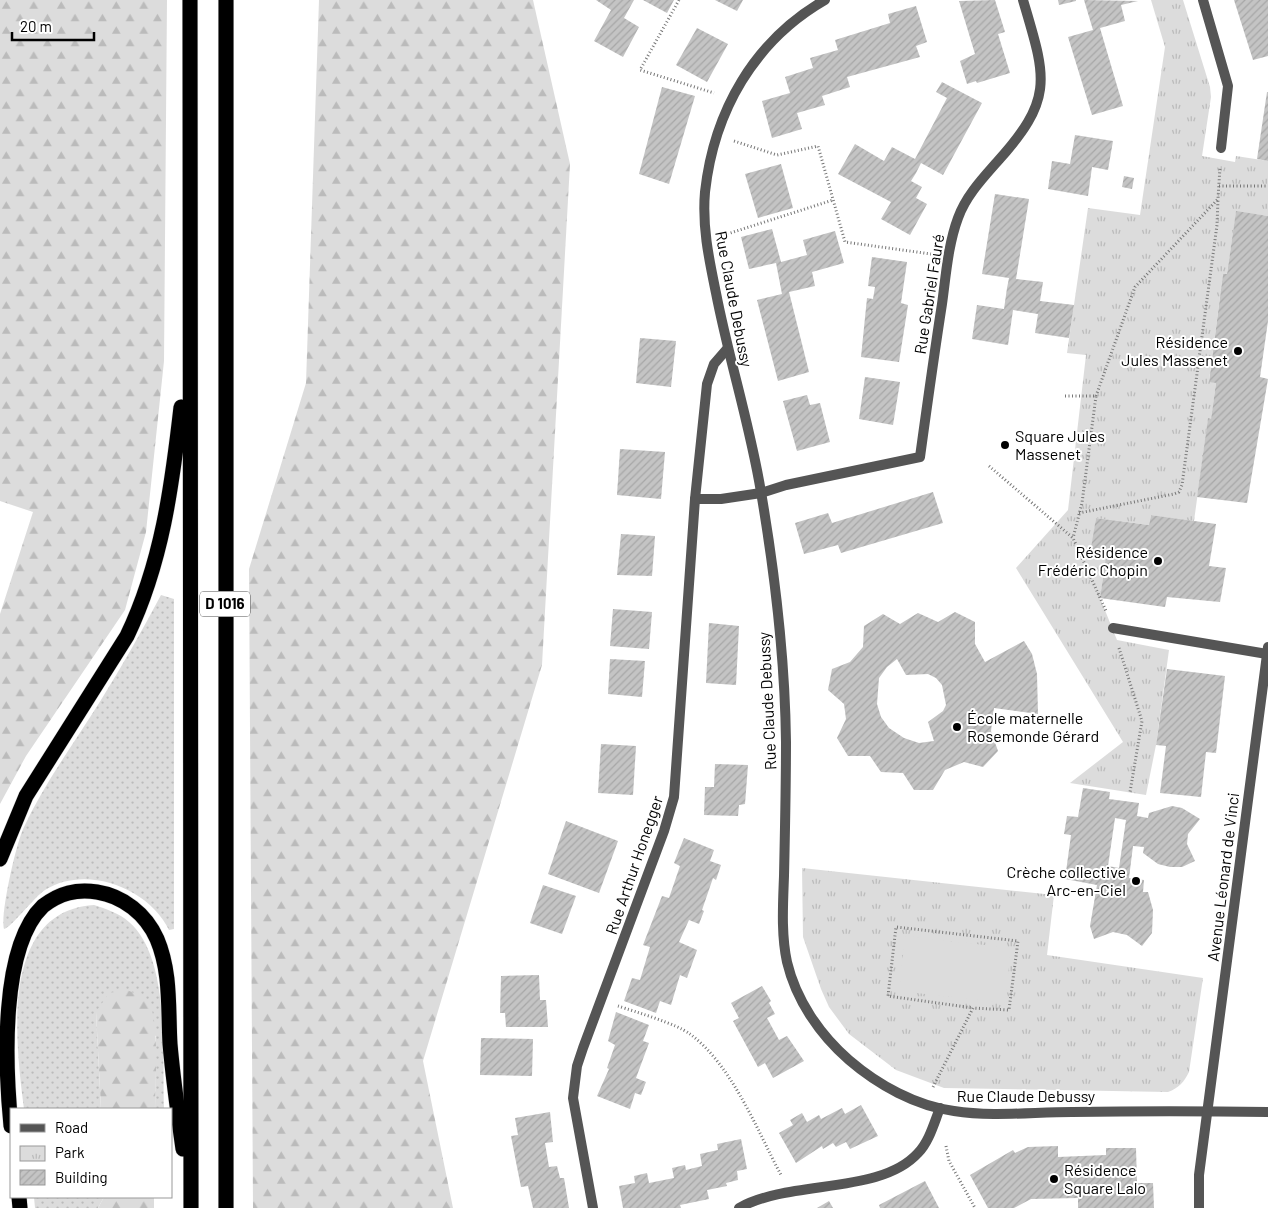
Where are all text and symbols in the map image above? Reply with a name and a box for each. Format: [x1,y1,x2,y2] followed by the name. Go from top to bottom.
[12,10,95,42] scale bar
[20,17,52,35] text: 20 m
[712,229,757,369] street label: Rue Claude Debussy
[910,232,947,355] street label: Rue Gabriel Fauré
[1121,332,1228,369] place label: Résidence Jules Massenet
[1232,345,1244,357] marker: Résidence Jules Massenet
[1015,426,1105,463] place label: Square Jules Massenet
[999,439,1011,451] marker: Square Jules Massenet
[1038,542,1148,579] place label: Résidence Frédéric Chopin
[1152,555,1164,567] marker: Résidence Frédéric Chopin
[200,592,250,616] road number: D 1016
[753,631,780,771] street label: Rue Claude Debussy
[967,708,1099,745] place label: École maternelle Rosemonde Gérard
[951,721,963,733] marker: École maternelle Rosemonde Gérard
[1203,792,1242,962] street label: Avenue Léonard de Vinci
[601,793,666,937] street label: Rue Arthur Honegger
[1006,862,1126,899] place label: Crèche collective Arc-en-Ciel
[1130,875,1142,887] marker: Crèche collective Arc-en-Ciel
[957,1086,1096,1105] street label: Rue Claude Debussy
[10,1108,172,1198] legend
[55,1118,88,1136] text: Road
[55,1143,85,1161] text: Park
[1064,1160,1146,1197] place label: Résidence Square Lalo
[55,1168,108,1186] text: Building
[1048,1173,1060,1185] marker: Résidence Square Lalo

